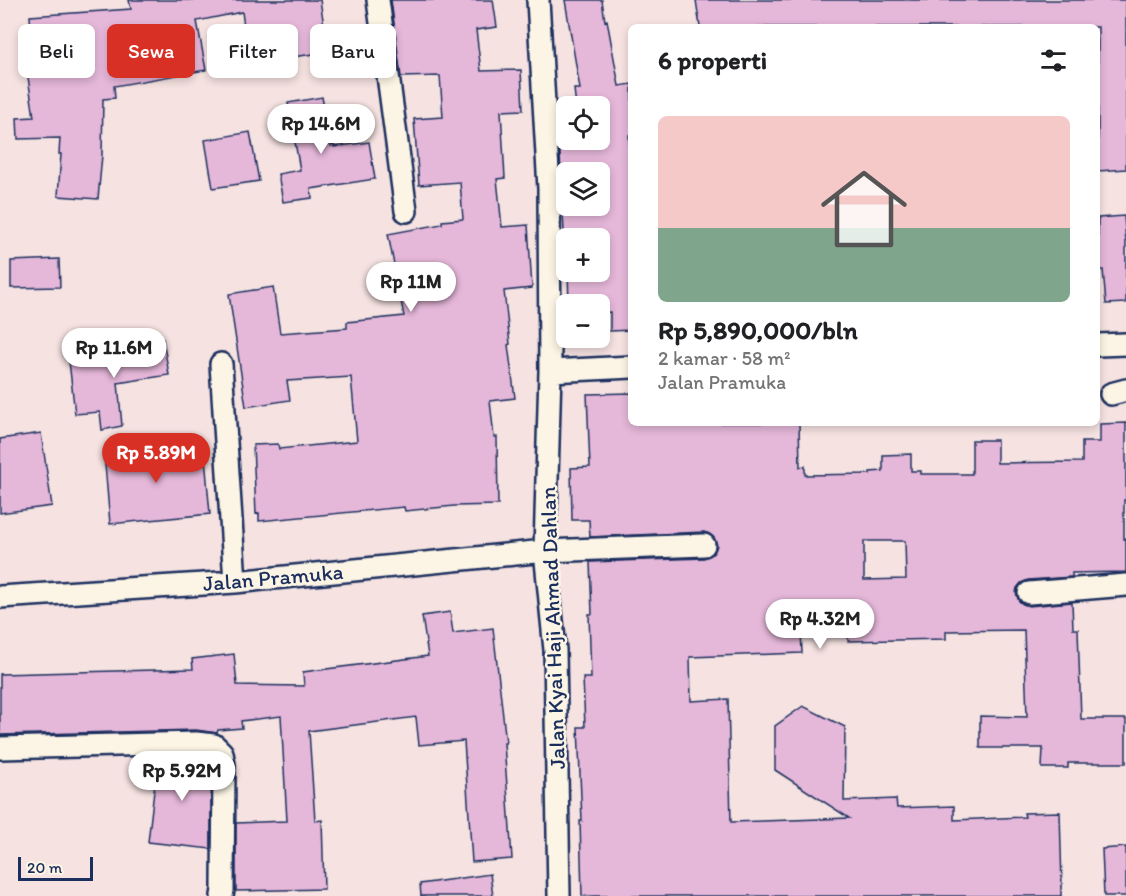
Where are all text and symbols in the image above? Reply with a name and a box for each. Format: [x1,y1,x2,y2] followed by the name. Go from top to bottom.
[18,24,95,78] chip: Beli
[107,24,195,78] chip: Sewa
[207,24,298,78] chip: Filter
[310,24,396,78] chip: Baru
[658,44,767,76] text: 6 properti
[1037,44,1070,77] icon: filters
[556,96,610,348] map controls
[556,96,610,150] button: locate
[259,104,383,155] pin: Rp 14.6M
[281,111,361,135] text: Rp 14.6M
[810,155,918,263] icon: home
[556,162,610,216] button: layers
[556,228,610,282] button: +
[362,262,460,313] pin: Rp 11M
[380,269,442,293] text: Rp 11M
[556,294,610,348] button: −
[658,314,858,346] text: Rp 5,890,000/bln
[52,328,176,379] pin: Rp 11.6M
[76,335,152,359] text: Rp 11.6M
[658,346,790,370] text: 2 kamar · 58 m²
[658,370,786,394] text: Jalan Pramuka
[94,433,218,484] pin: Rp 5.89M
[116,440,196,464] text: Rp 5.89M
[534,486,571,770] street label: Jalan Kyai Haji Ahmad Dahlan
[202,558,345,597] street label: Jalan Pramuka
[758,599,882,650] pin: Rp 4.32M
[779,606,861,630] text: Rp 4.32M
[120,751,244,802] pin: Rp 5.92M
[142,758,222,782] text: Rp 5.92M
[18,854,93,882] scale bar
[27,858,62,877] text: 20 m

